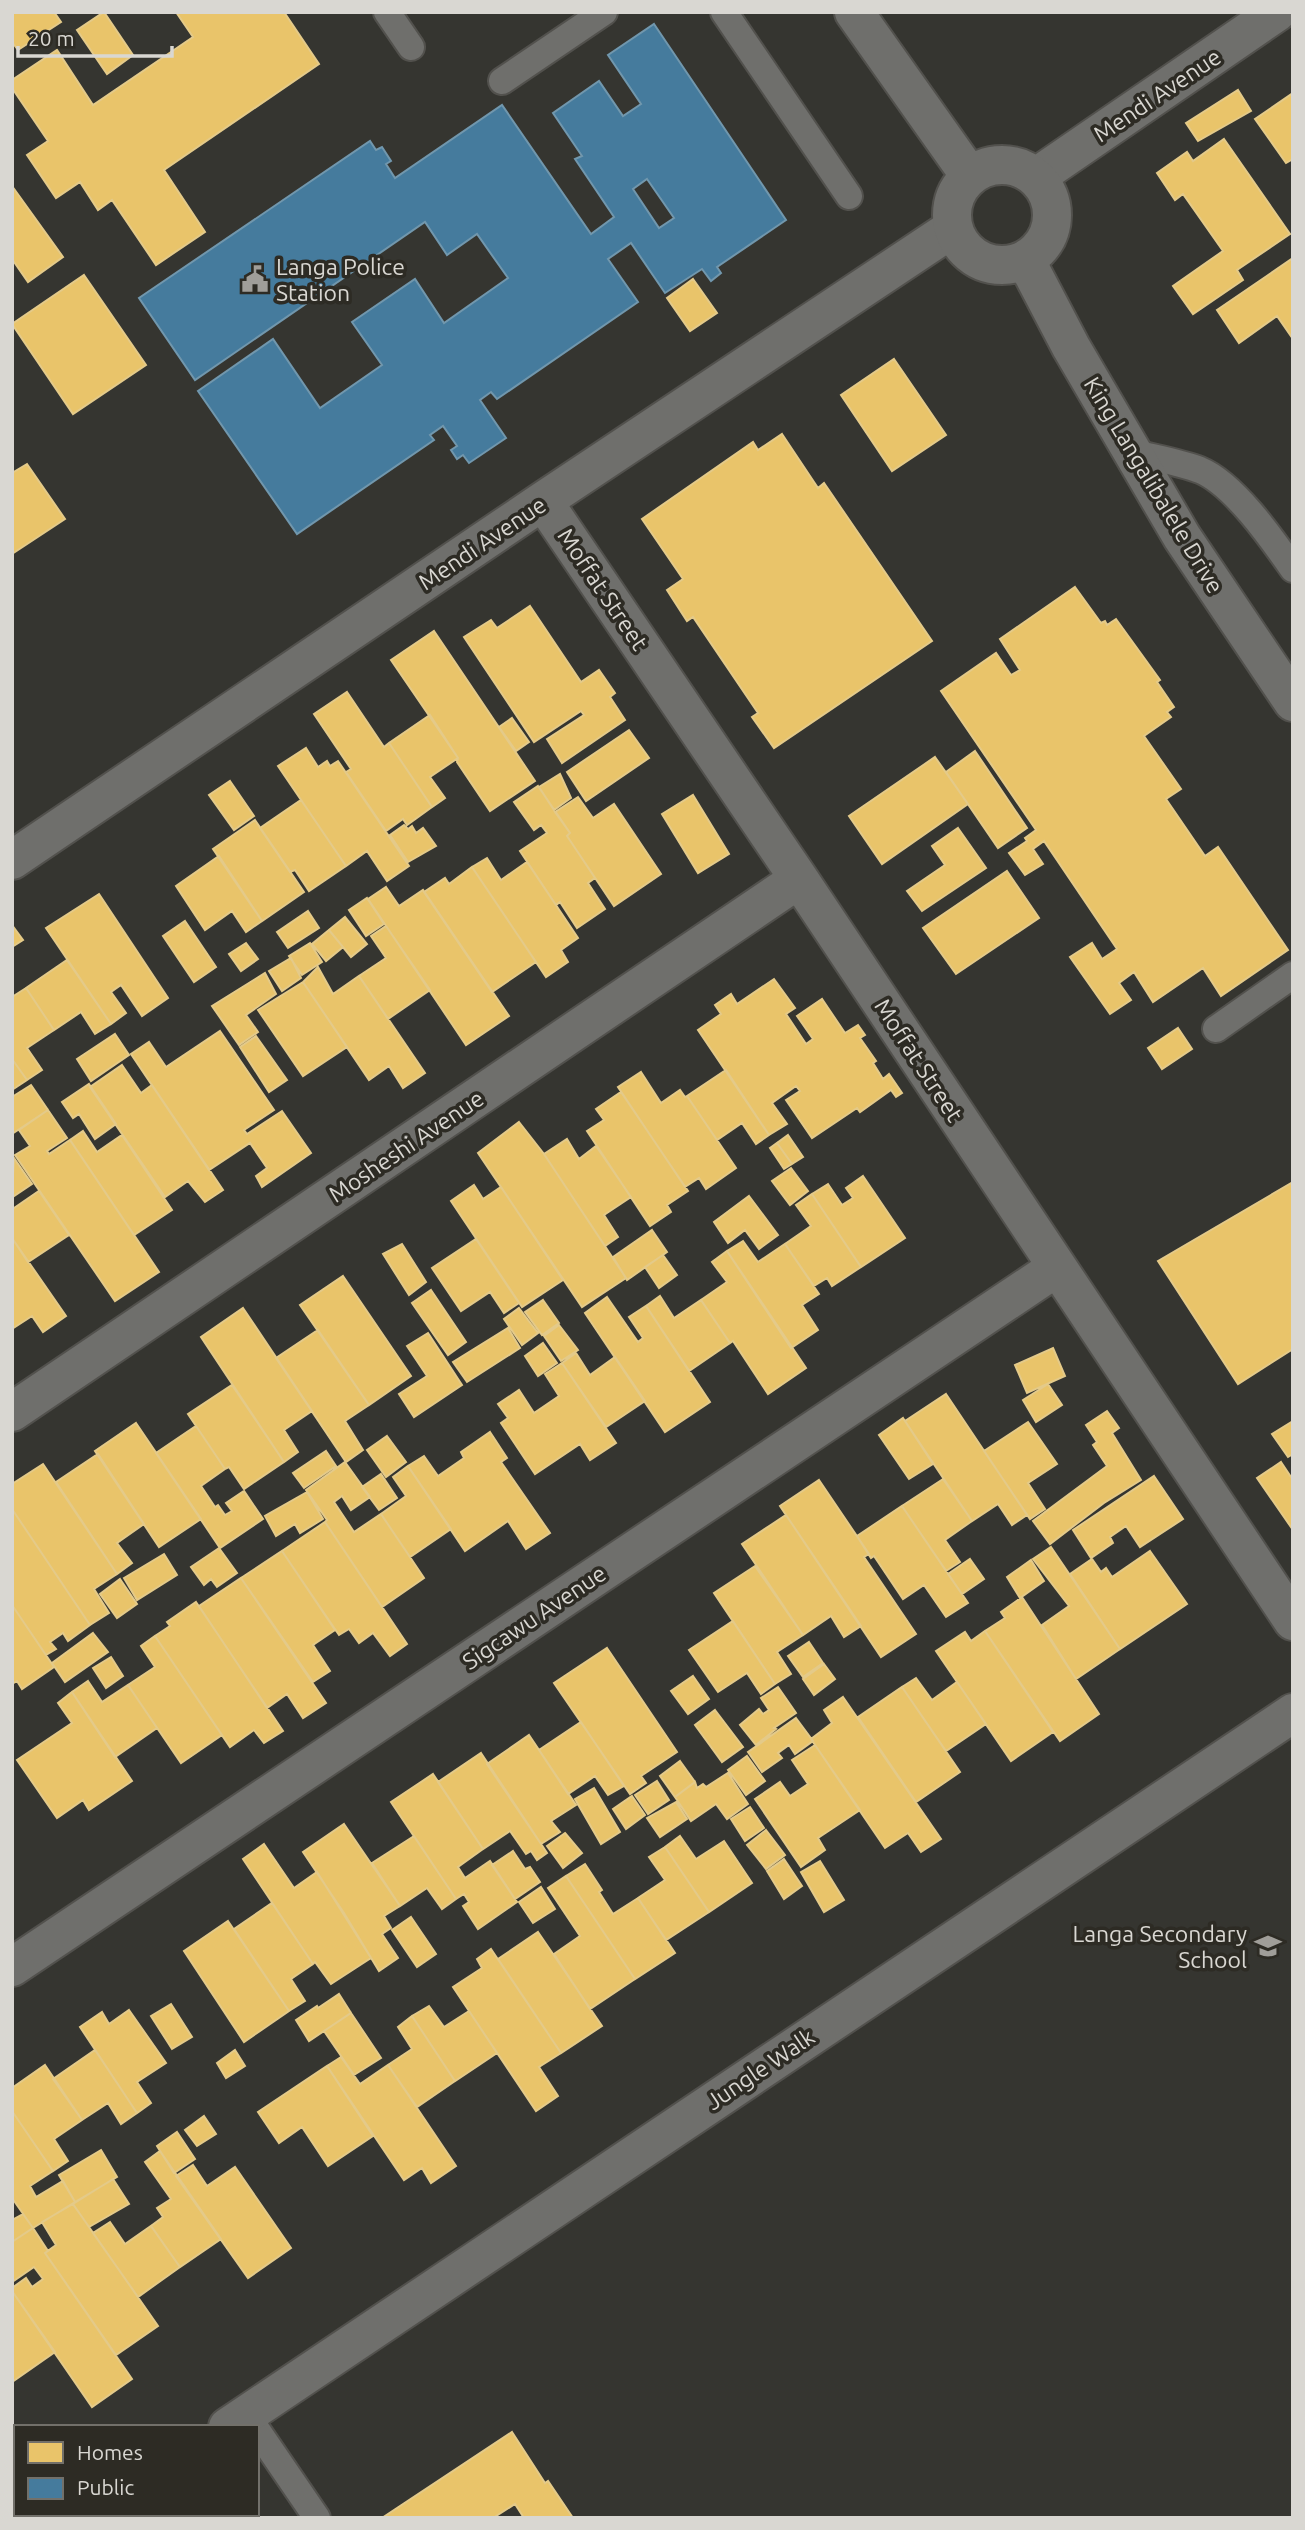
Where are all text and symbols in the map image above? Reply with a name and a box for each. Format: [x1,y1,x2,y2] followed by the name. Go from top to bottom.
[18,14,172,58] scale bar
[28,26,75,50] text: 20 m
[1089,43,1225,147] street label: Mendi Avenue
[276,254,405,305] place label: Langa Police Station
[240,264,270,294] public building icon: Langa Police Station
[1080,373,1228,597] street label: King Langalibalele Drive
[414,491,550,595] street label: Mendi Avenue
[553,523,653,655] street label: Moffat Street
[870,994,968,1126] street label: Moffat Street
[324,1085,488,1207] street label: Mosheshi Avenue
[458,1560,610,1674] street label: Sigcawu Avenue
[1072,1921,1247,1972] place label: Langa Secondary School
[1253,1931,1283,1961] school or university icon: Langa Secondary School
[701,2023,819,2114] street label: Jungle Walk
[14,2425,259,2516] legend
[77,2440,143,2464] text: Homes
[77,2475,134,2499] text: Public

